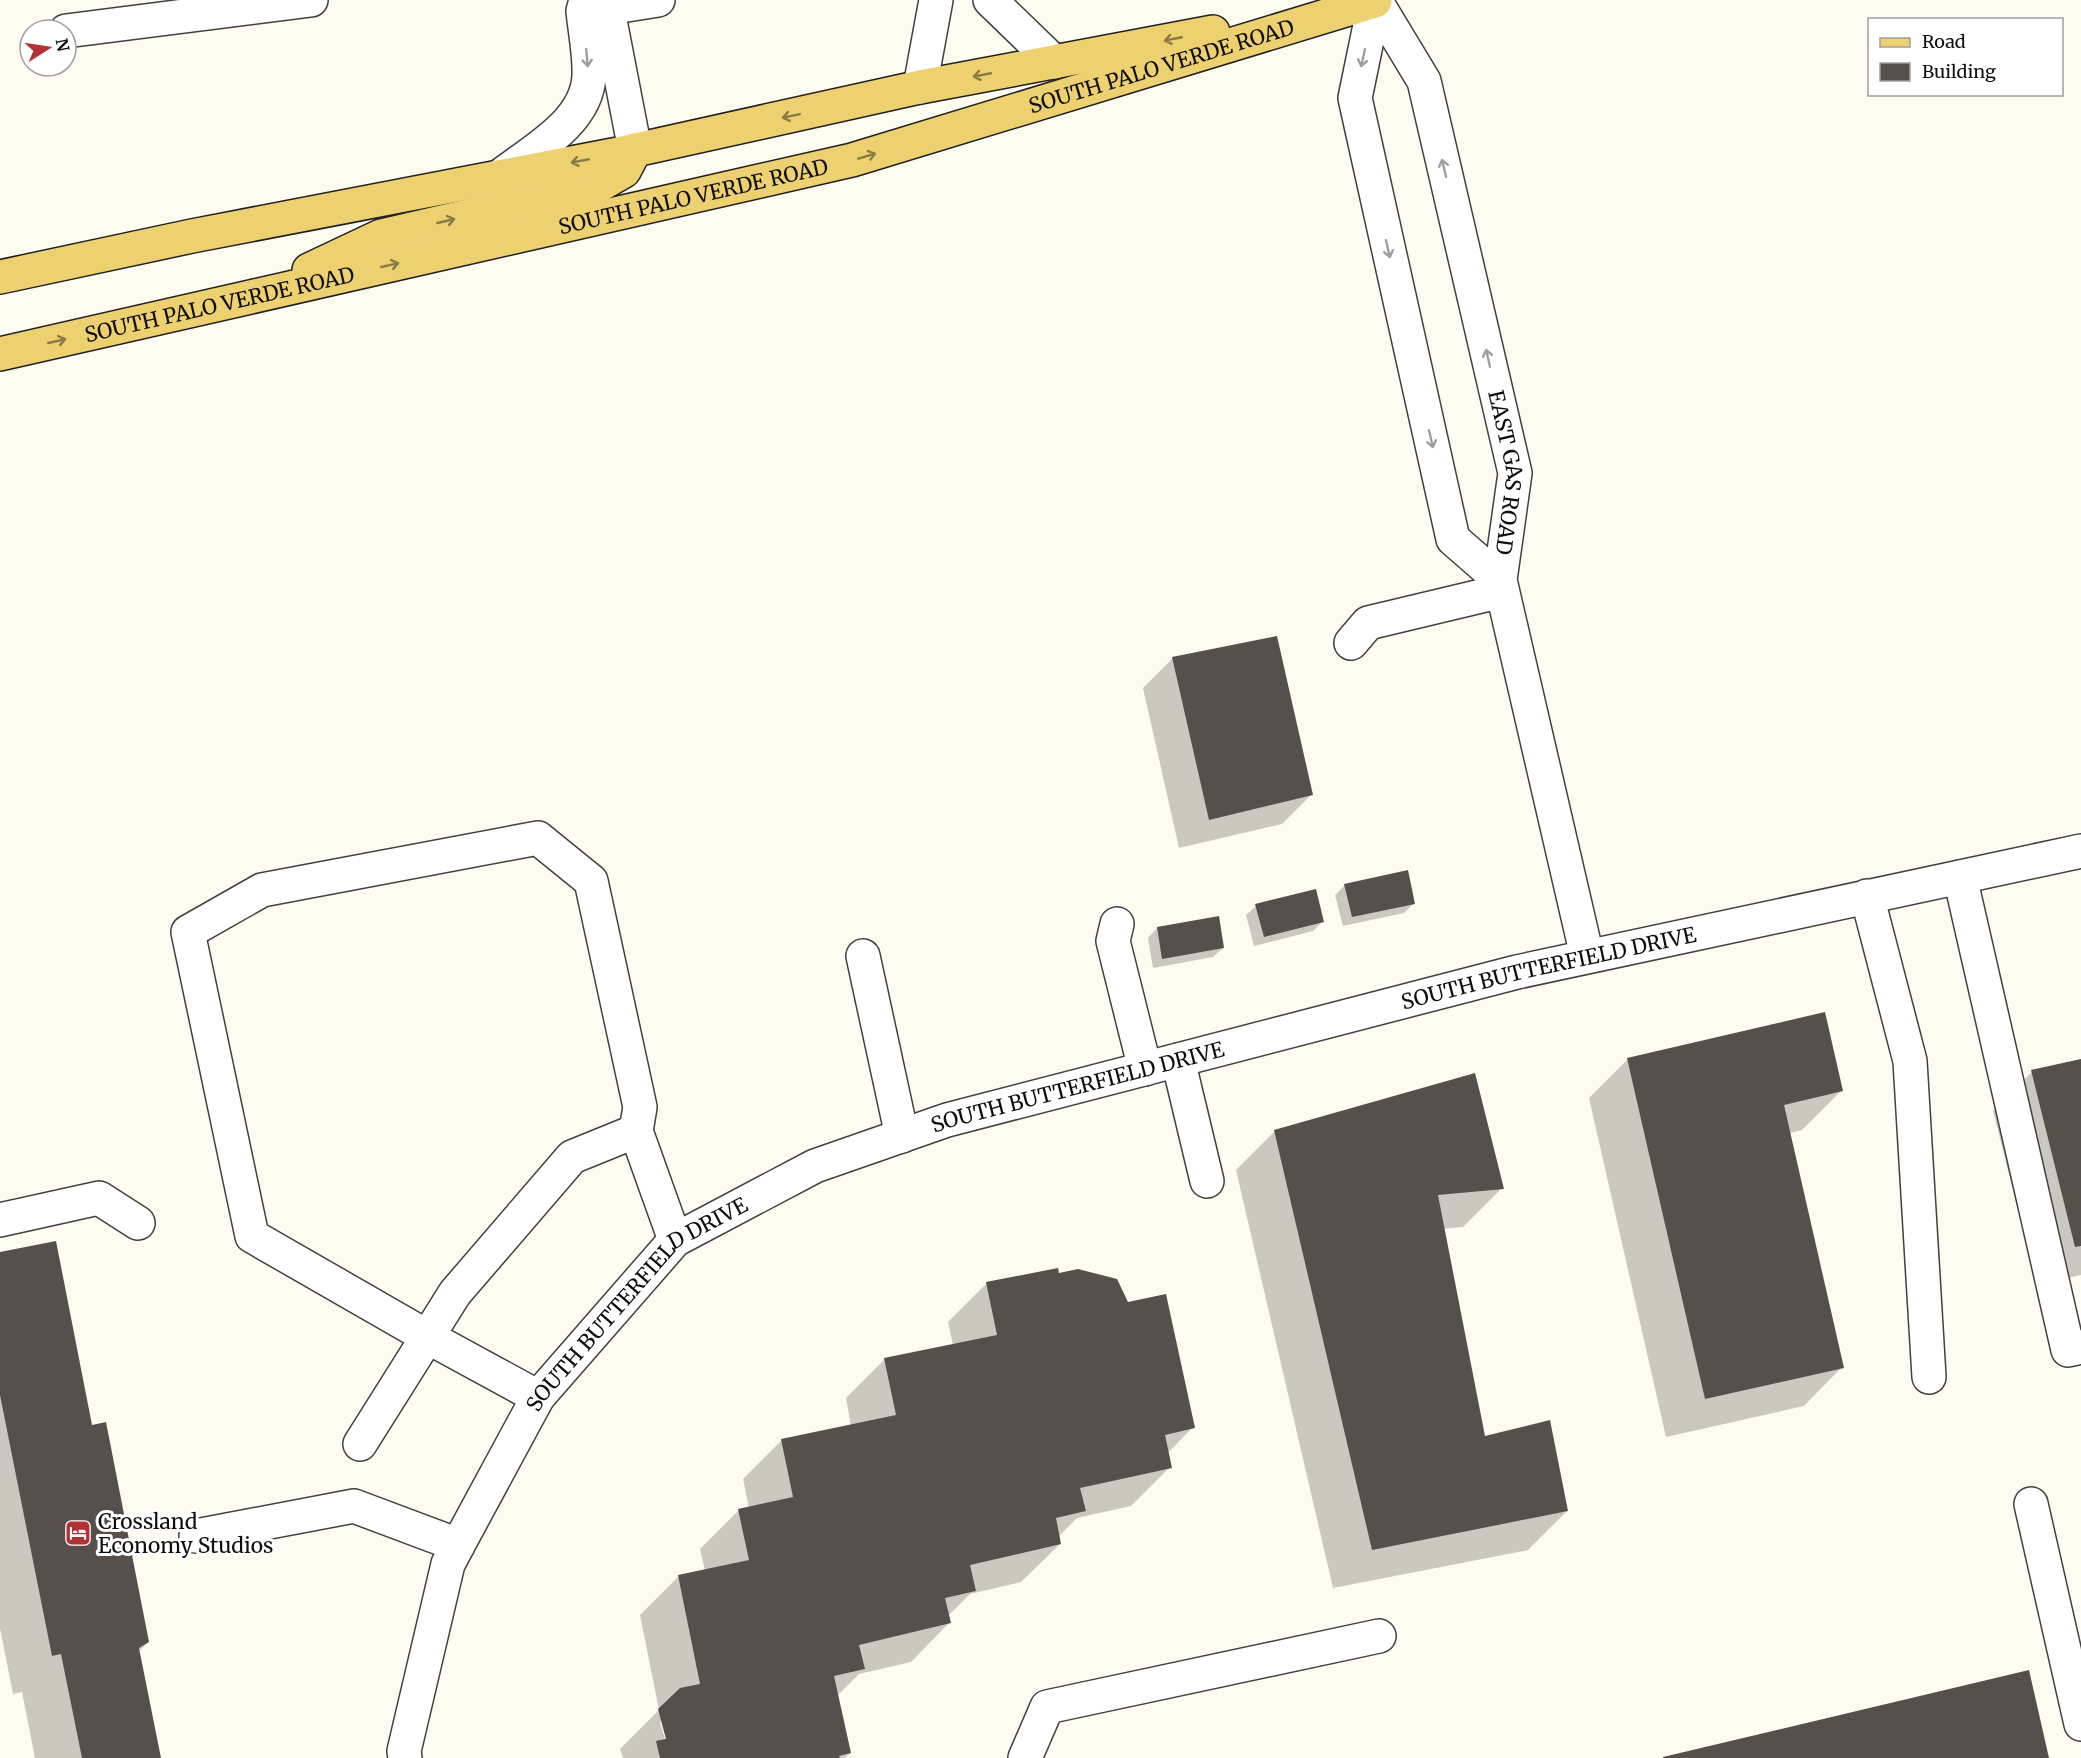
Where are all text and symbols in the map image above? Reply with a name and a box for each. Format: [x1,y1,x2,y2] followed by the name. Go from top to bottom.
[1025,13,1297,119] street label: SOUTH PALO VERDE ROAD
[18,18,78,78] north arrow
[1868,18,2063,96] legend
[1922,30,1966,53] text: Road
[1164,34,1184,45] one-way arrow
[52,37,74,53] text: N
[582,47,593,67] one-way arrow
[1357,48,1368,68] one-way arrow
[1922,60,1996,83] text: Building
[972,70,992,81] one-way arrow
[782,110,801,122] one-way arrow
[857,150,876,161] one-way arrow
[556,152,831,240] street label: SOUTH PALO VERDE ROAD
[570,156,590,167] one-way arrow
[1437,159,1449,178] one-way arrow
[436,215,455,226] one-way arrow
[1383,239,1395,258] one-way arrow
[381,259,400,271] one-way arrow
[82,260,357,348] street label: SOUTH PALO VERDE ROAD
[47,335,66,347] one-way arrow
[1482,348,1494,367] one-way arrow
[1483,387,1529,557] street label: EAST GAS ROAD
[1426,429,1437,448] one-way arrow
[1398,920,1699,1015] street label: SOUTH BUTTERFIELD DRIVE
[927,1035,1227,1138] street label: SOUTH BUTTERFIELD DRIVE
[520,1191,752,1416] street label: SOUTH BUTTERFIELD DRIVE
[98,1508,273,1559] place label: Crossland Economy Studios
[63,1518,93,1548] hotel icon: Crossland Economy Studios

